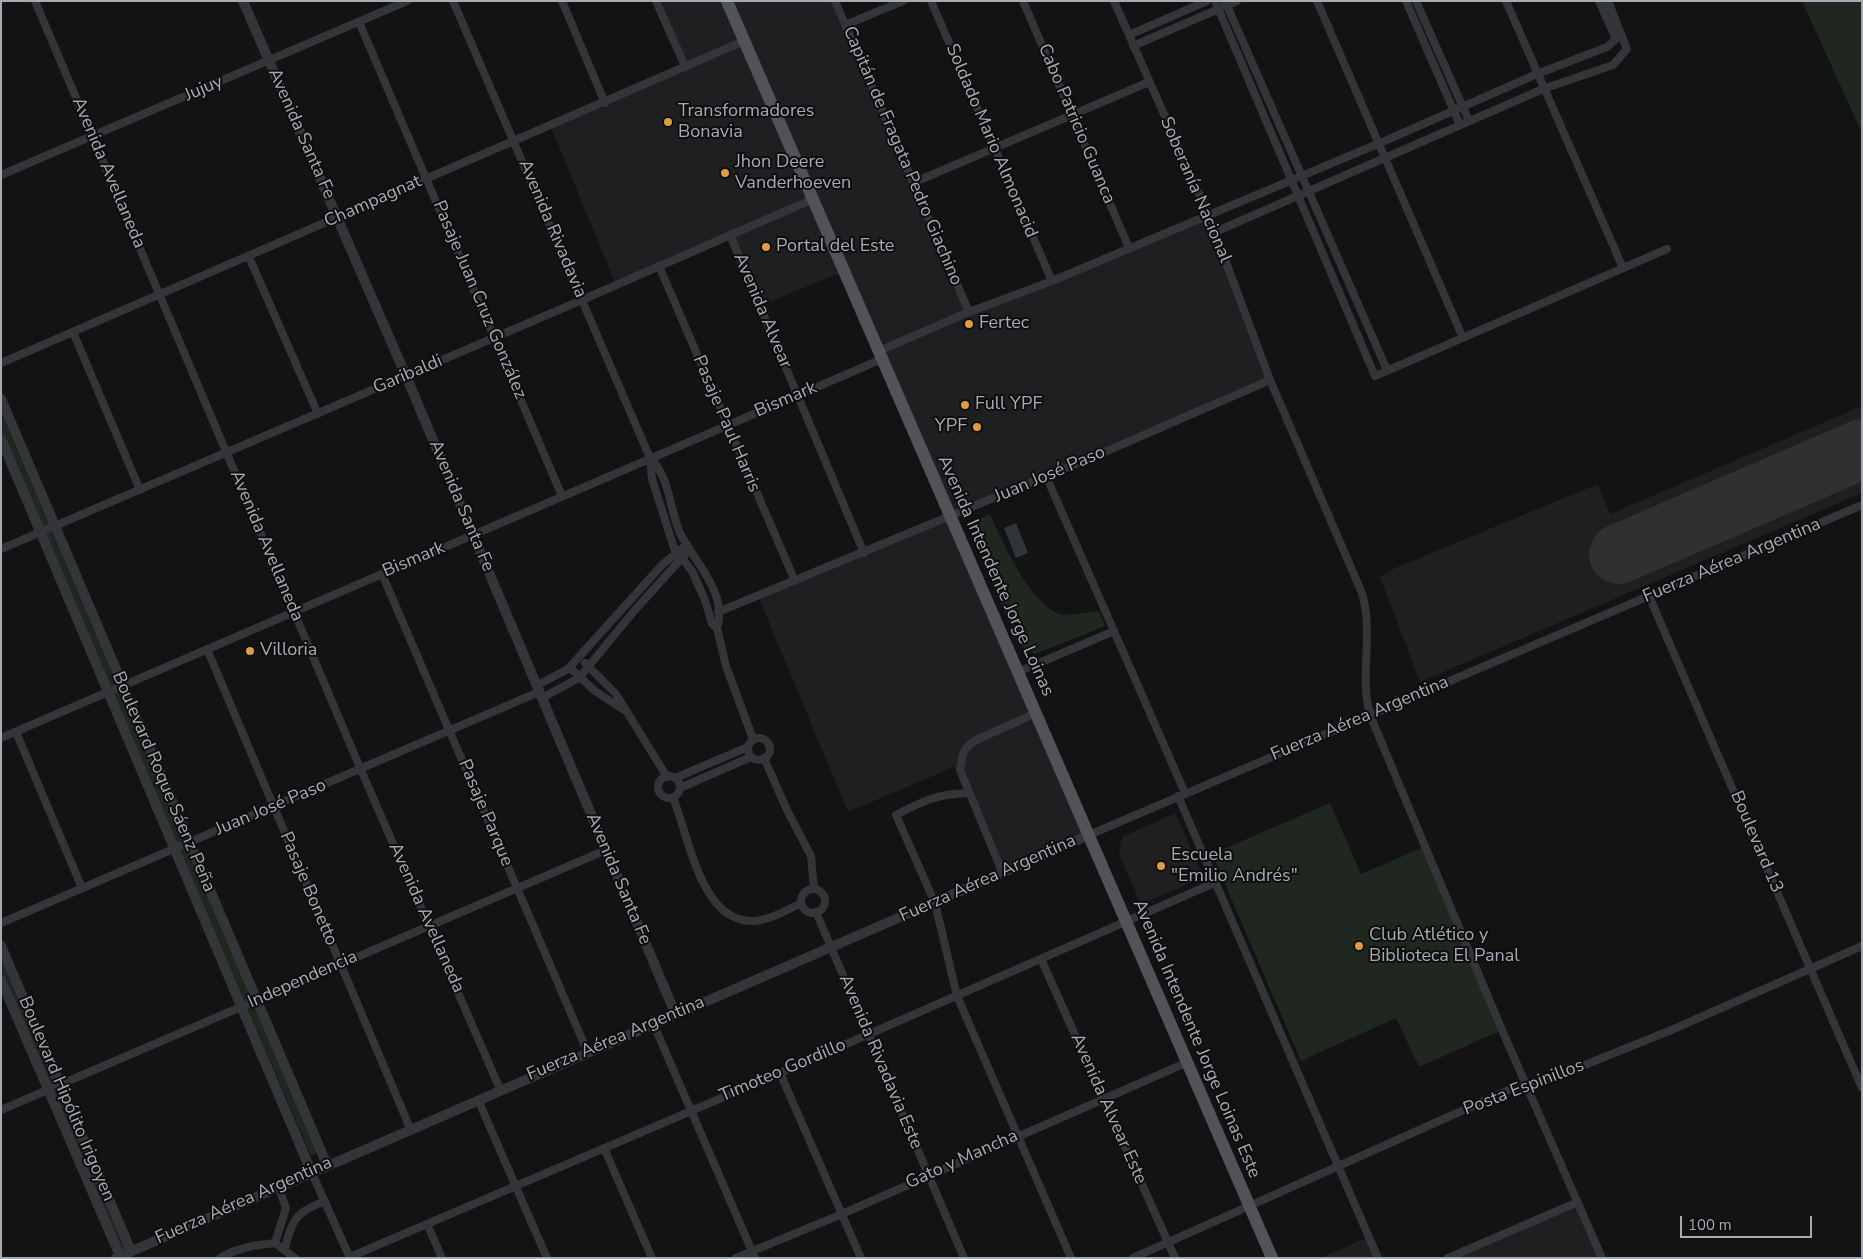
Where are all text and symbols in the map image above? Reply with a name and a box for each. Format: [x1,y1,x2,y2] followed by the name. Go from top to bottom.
[837,23,967,289] street label: Capitán de Fragata Pedro Giachino
[940,41,1042,241] street label: Soldado Mario Almonacid
[1032,41,1120,207] street label: Cabo Patricio Guanca
[262,65,340,203] street label: Avenida Santa Fe
[182,71,226,107] street label: Jujuy
[66,94,150,252] street label: Avenida Avellaneda
[678,101,814,144] place label: Transformadores Bonavia
[1155,114,1235,266] street label: Soberanía Nacional
[662,116,674,128] marker: Transformadores Bonavia
[735,152,851,194] place label: Jhon Deere Vanderhoeven
[513,157,591,301] street label: Avenida Rivadavia
[719,167,731,179] marker: Jhon Deere Vanderhoeven
[321,171,425,233] street label: Champagnat
[427,198,531,402] street label: Pasaje Juan Cruz González
[776,236,894,258] place label: Portal del Este
[760,241,772,253] marker: Portal del Este
[728,250,796,372] street label: Avenida Alvear
[979,313,1029,335] place label: Fertec
[963,318,975,330] marker: Fertec
[370,351,446,399] street label: Garibaldi
[687,352,765,496] street label: Pasaje Paul Harris
[752,377,820,423] street label: Bismark
[975,394,1042,416] place label: Full YPF
[959,399,971,411] marker: Full YPF
[935,416,967,438] place label: YPF
[971,421,983,433] marker: YPF
[424,437,498,575] street label: Avenida Santa Fe
[991,442,1109,508] street label: Juan José Paso
[932,452,1058,700] street label: Avenida Intendente Jorge Loinas
[224,467,308,625] street label: Avenida Avellaneda
[1640,514,1824,608] street label: Fuerza Aérea Argentina
[380,537,448,583] street label: Bismark
[260,640,317,662] place label: Villoria
[244,645,256,657] marker: Villoria
[107,669,219,895] street label: Boulevard Roque Sáenz Peña
[1268,672,1452,766] street label: Fuerza Aérea Argentina
[453,756,517,870] street label: Pasaje Parque
[212,775,330,841] street label: Juan José Paso
[1725,788,1787,896] street label: Boulevard 13
[581,810,655,948] street label: Avenida Santa Fe
[274,829,342,949] street label: Pasaje Bonetto
[896,830,1080,928] street label: Fuerza Aérea Argentina
[383,840,469,996] street label: Avenida Avellaneda
[1171,845,1298,888] place label: Escuela "Emilio Andrés"
[1155,860,1167,872] marker: Escuela "Emilio Andrés"
[1127,896,1265,1182] street label: Avenida Intendente Jorge Loinas Este
[1369,925,1520,968] place label: Club Atlético y Biblioteca El Panal
[1353,940,1365,952] marker: Club Atlético y Biblioteca El Panal
[245,946,361,1014] street label: Independencia
[833,971,927,1153] street label: Avenida Rivadavia Este
[524,992,708,1086] street label: Fuerza Aérea Argentina
[13,993,119,1205] street label: Boulevard Hipólito Irigoyen
[1065,1030,1151,1188] street label: Avenida Alvear Este
[716,1035,850,1107] street label: Timoteo Gordillo
[1461,1055,1587,1121] street label: Posta Espinillos
[903,1126,1021,1194] street label: Gato y Mancha
[152,1152,336,1250] street label: Fuerza Aérea Argentina
[1683,1206,1816,1238] scale bar
[1688,1215,1732,1235] text: 100 m

